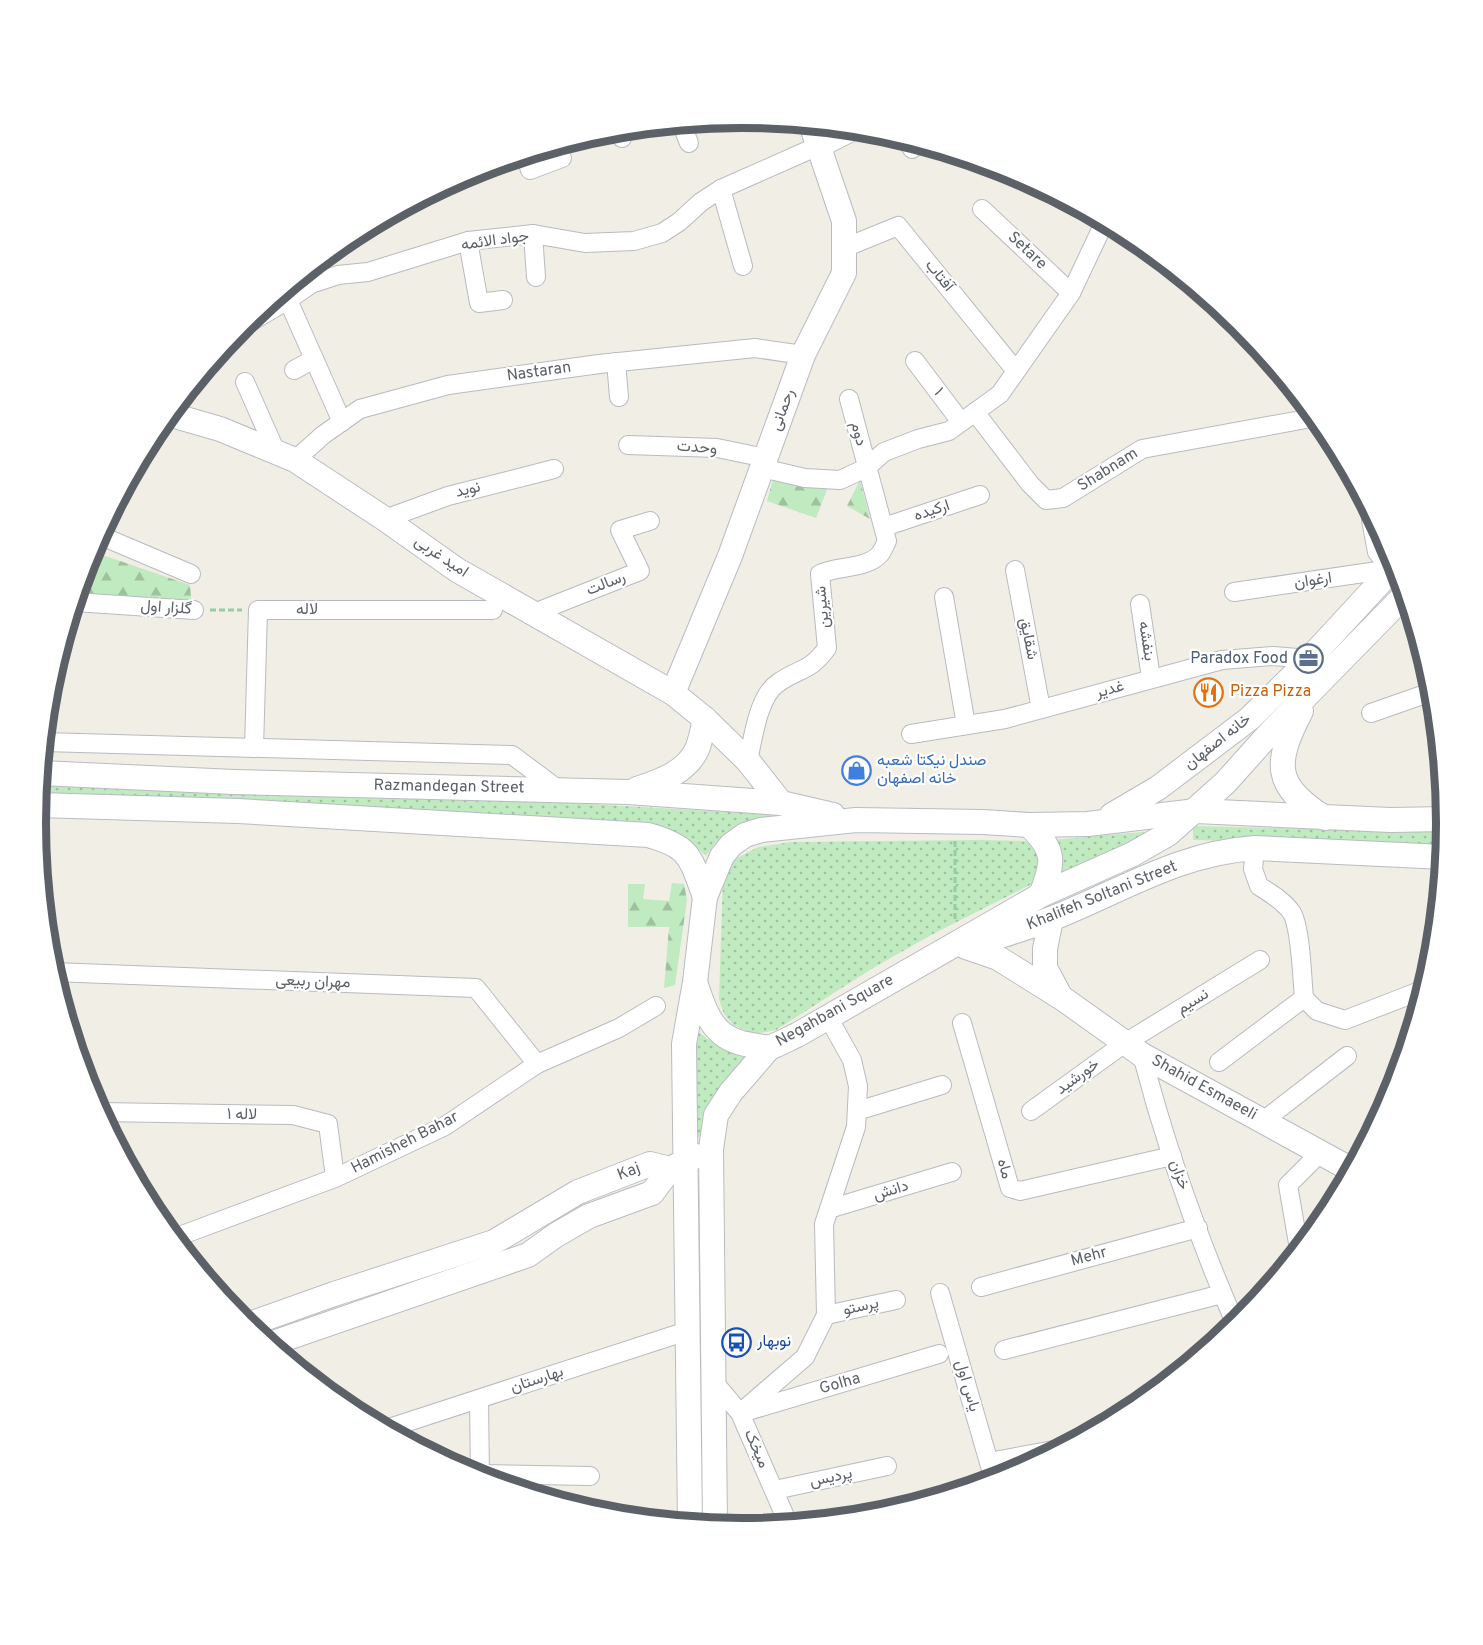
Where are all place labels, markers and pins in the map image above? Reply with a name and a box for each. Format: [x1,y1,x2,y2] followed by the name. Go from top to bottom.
[1293,643,1325,675] office icon: Paradox Food
[1190,649,1288,669] place label: Paradox Food
[1193,676,1225,708] restaurant icon: Pizza Pizza
[1230,682,1311,702] place label: Pizza Pizza
[877,751,987,789] place label: صندل نیکتا شعبه خانه اصفهان
[840,754,872,786] shop icon: صندل نیکتا شعبه خانه اصفهان
[720,1326,752,1358] bus stop icon: نوبهار
[756,1332,791,1352] place label: نوبهار

